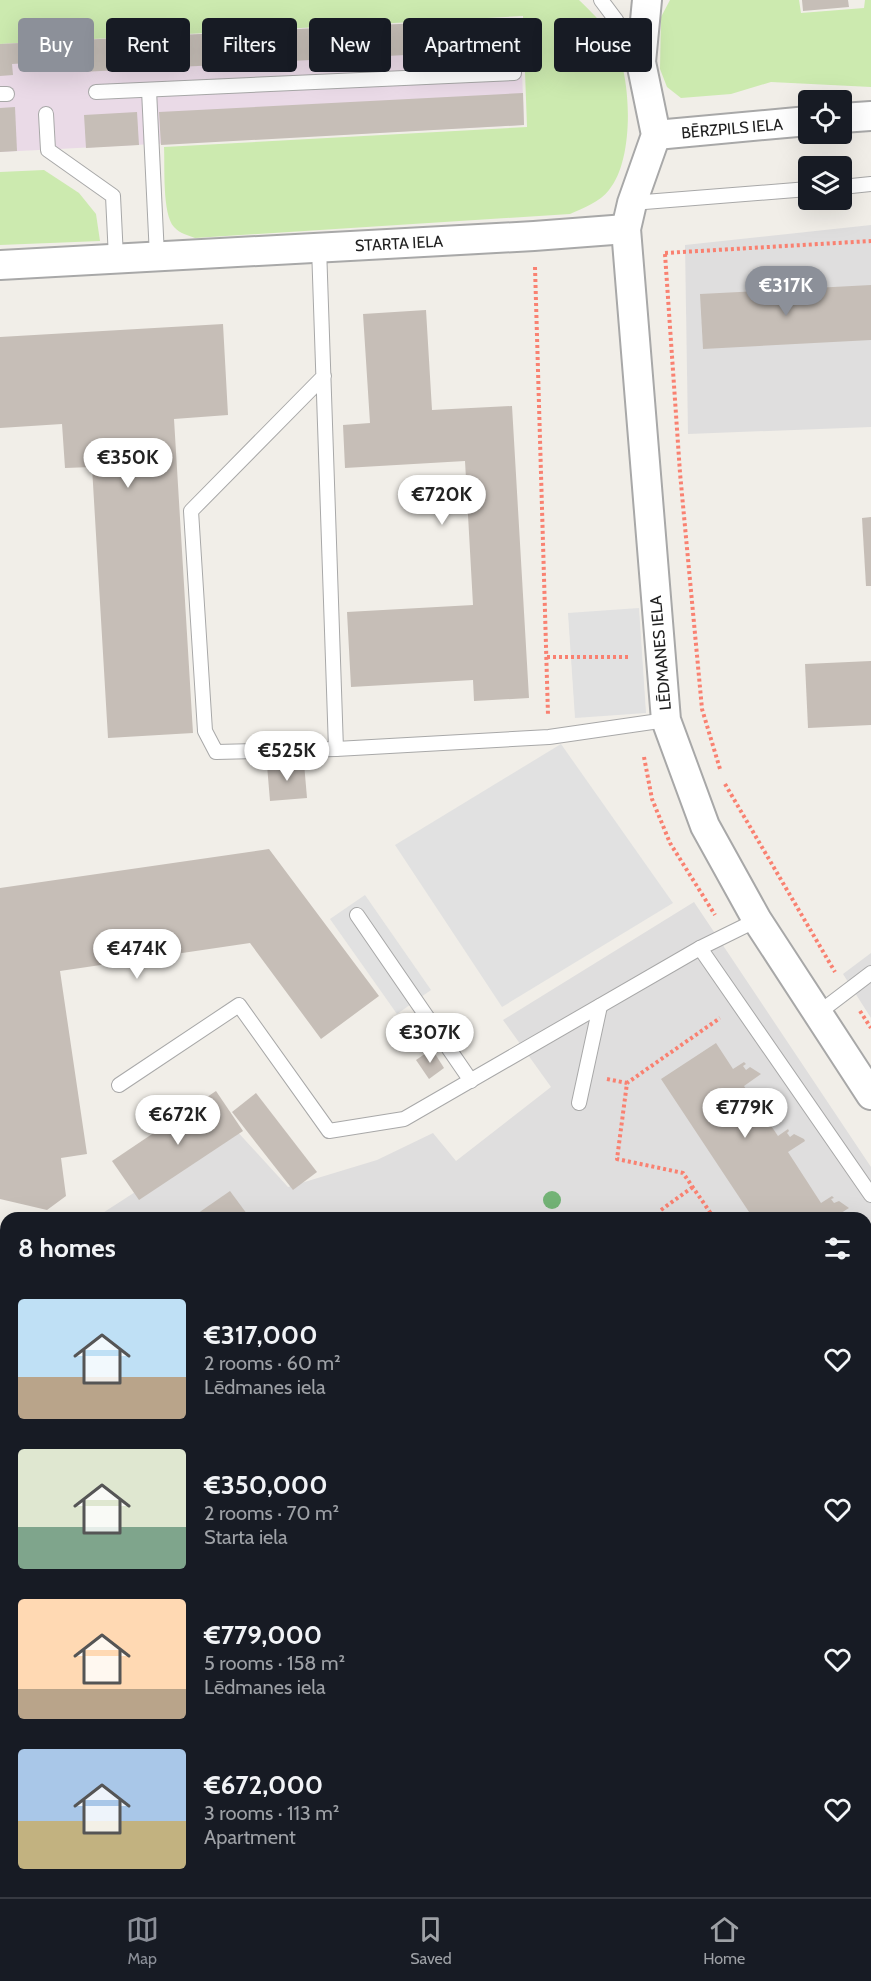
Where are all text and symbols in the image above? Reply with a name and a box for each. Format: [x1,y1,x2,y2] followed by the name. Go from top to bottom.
[18,18,94,72] chip: Buy
[106,18,190,72] chip: Rent
[202,18,297,72] chip: Filters
[309,18,391,72] chip: New
[403,18,542,72] chip: Apartment
[554,18,652,72] chip: House
[798,90,852,210] map controls
[798,90,852,144] button: locate
[680,115,784,142] street label: BĒRZPILS IELA
[798,156,852,210] button: layers
[354,232,444,255] street label: STARTA IELA
[744,266,828,317] pin: €317K
[759,273,813,297] text: €317K
[86,438,170,489] pin: €350K
[98,445,159,469] text: €350K
[400,475,484,526] pin: €720K
[412,482,472,506] text: €720K
[646,595,675,711] street label: LĒDMANES IELA
[245,731,329,782] pin: €525K
[258,738,316,762] text: €525K
[95,929,179,980] pin: €474K
[107,936,167,960] text: €474K
[388,1013,472,1064] pin: €307K
[400,1020,460,1044] text: €307K
[703,1088,787,1139] pin: €779K
[136,1095,220,1146] pin: €672K
[717,1095,774,1119] text: €779K
[149,1102,207,1126] text: €672K
[18,1232,116,1264] text: 8 homes
[821,1232,854,1265] icon: filters
[204,1319,318,1351] text: €317,000
[66,1323,138,1395] icon: home
[821,1343,854,1376] icon: heart
[204,1351,341,1375] text: 2 rooms · 60 m²
[204,1375,326,1399] text: Lēdmanes iela
[204,1469,328,1501] text: €350,000
[66,1473,138,1545] icon: home
[821,1493,854,1526] icon: heart
[204,1501,339,1525] text: 2 rooms · 70 m²
[204,1525,288,1549] text: Starta iela
[204,1619,322,1651] text: €779,000
[66,1623,138,1695] icon: home
[821,1643,854,1676] icon: heart
[204,1651,345,1675] text: 5 rooms · 158 m²
[204,1675,326,1699] text: Lēdmanes iela
[204,1769,323,1801] text: €672,000
[66,1773,138,1845] icon: home
[821,1793,854,1826] icon: heart
[204,1801,340,1825] text: 3 rooms · 113 m²
[204,1825,296,1849] text: Apartment
[126,1913,159,1968] tab: Map
[410,1913,452,1968] tab: Saved
[703,1913,745,1968] tab: Home

